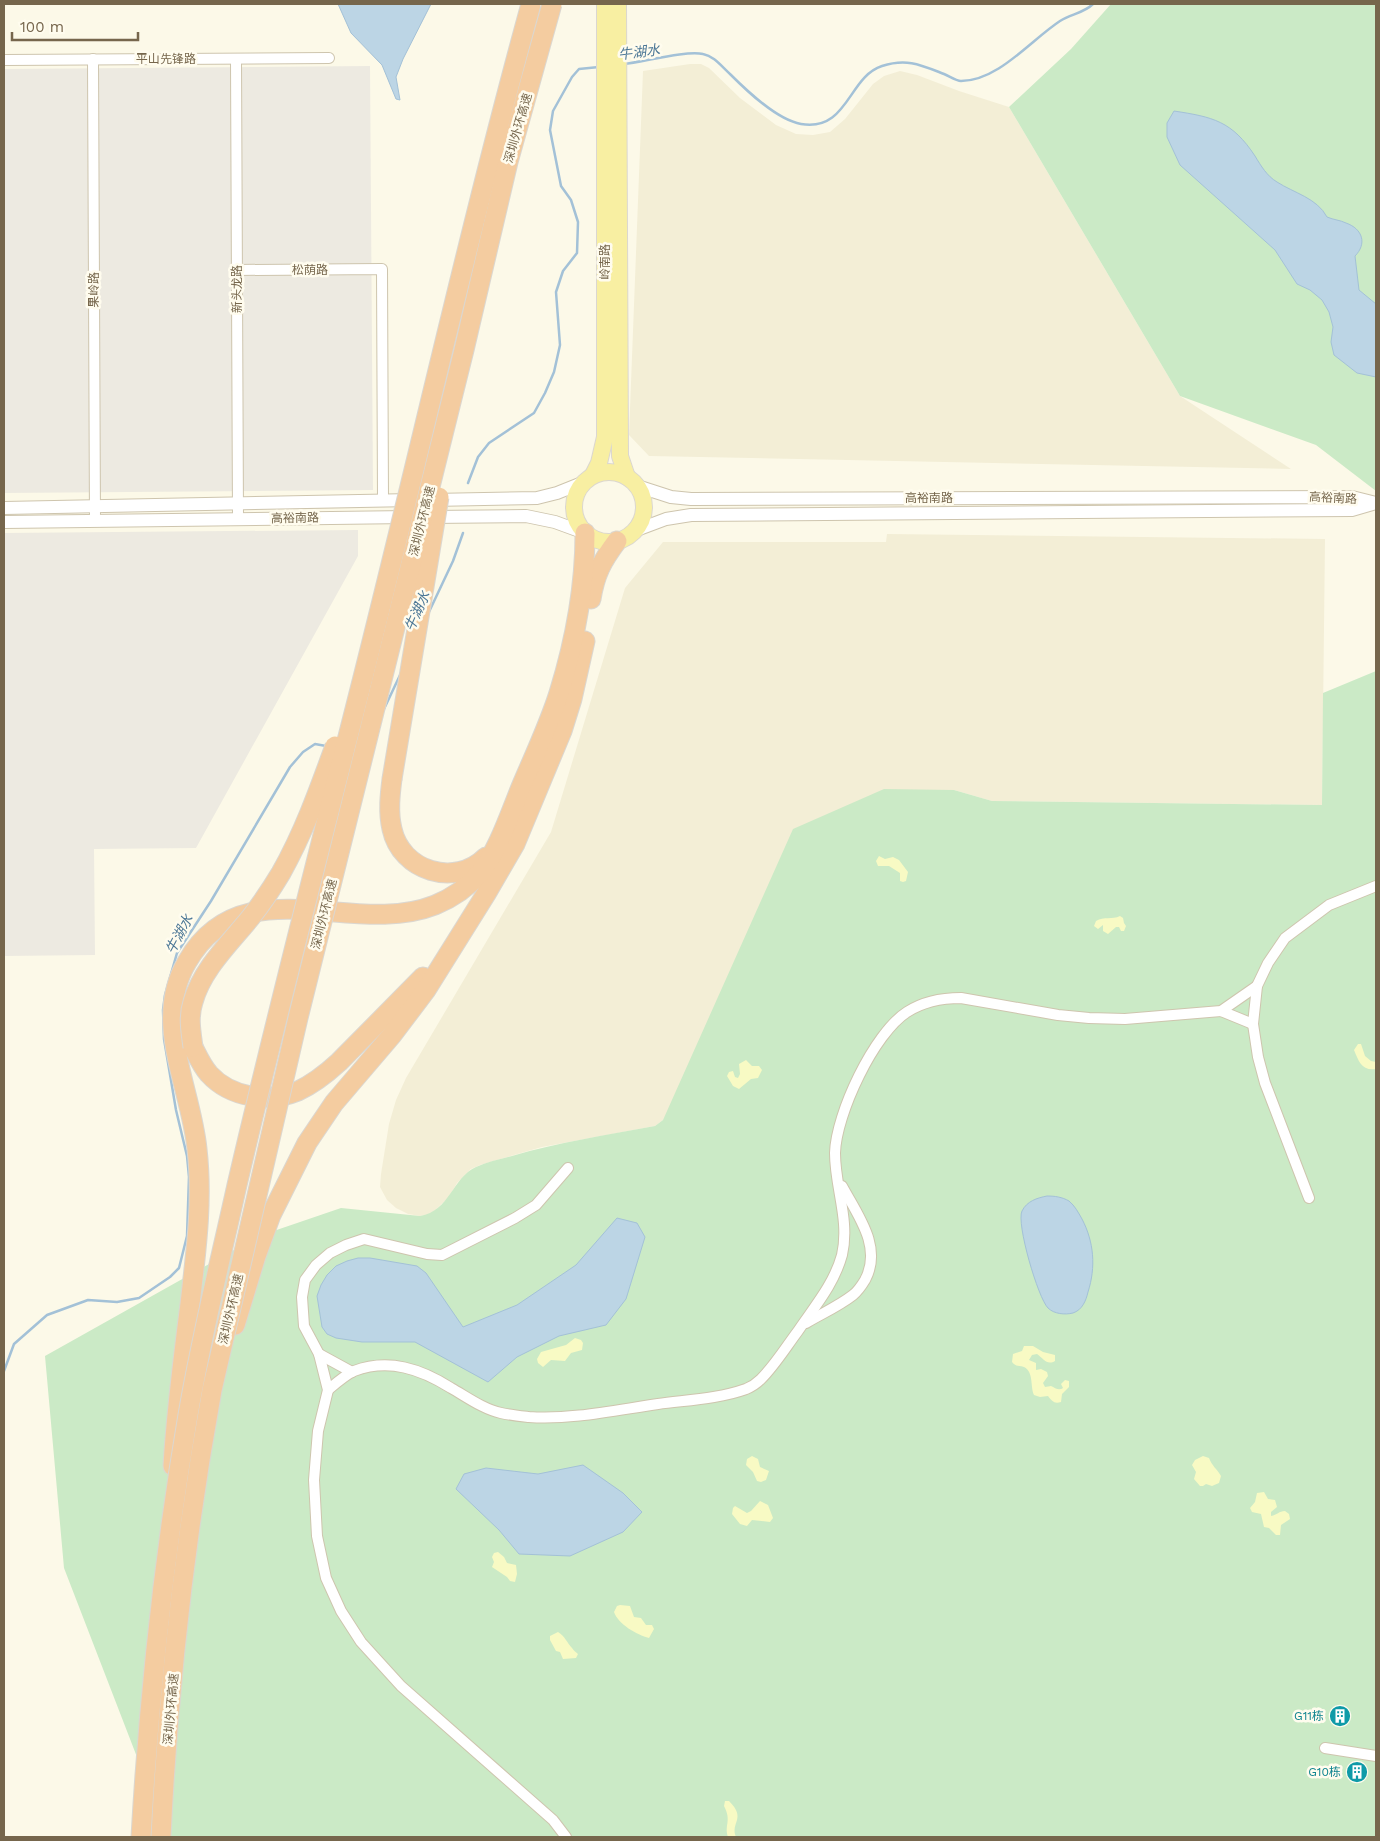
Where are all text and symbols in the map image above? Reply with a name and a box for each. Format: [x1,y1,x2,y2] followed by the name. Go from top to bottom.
[12,10,139,42] scale bar
[20,18,64,36] text: 100 m
[617,41,662,62] water label: 牛湖水
[136,52,196,66] street label: 平山先锋路
[501,91,535,165] street label: 深圳外环高速
[598,244,612,280] street label: 岭南路
[292,263,328,277] street label: 松荫路
[230,265,244,313] street label: 新头龙路
[87,272,101,308] street label: 果岭路
[406,484,438,558] street label: 深圳外环高速
[1309,490,1357,506] street label: 高裕南路
[905,491,953,505] street label: 高裕南路
[271,511,319,525] street label: 高裕南路
[401,588,433,633] water label: 牛湖水
[308,877,340,951] street label: 深圳外环高速
[162,911,196,956] water label: 牛湖水
[216,1272,246,1346] street label: 深圳外环高速
[161,1673,181,1745] street label: 深圳外环高速
[1328,1704,1352,1728] building icon: G11栋
[1294,1709,1324,1723] place label: G11栋
[1345,1760,1369,1784] building icon: G10栋
[1308,1765,1341,1779] place label: G10栋

